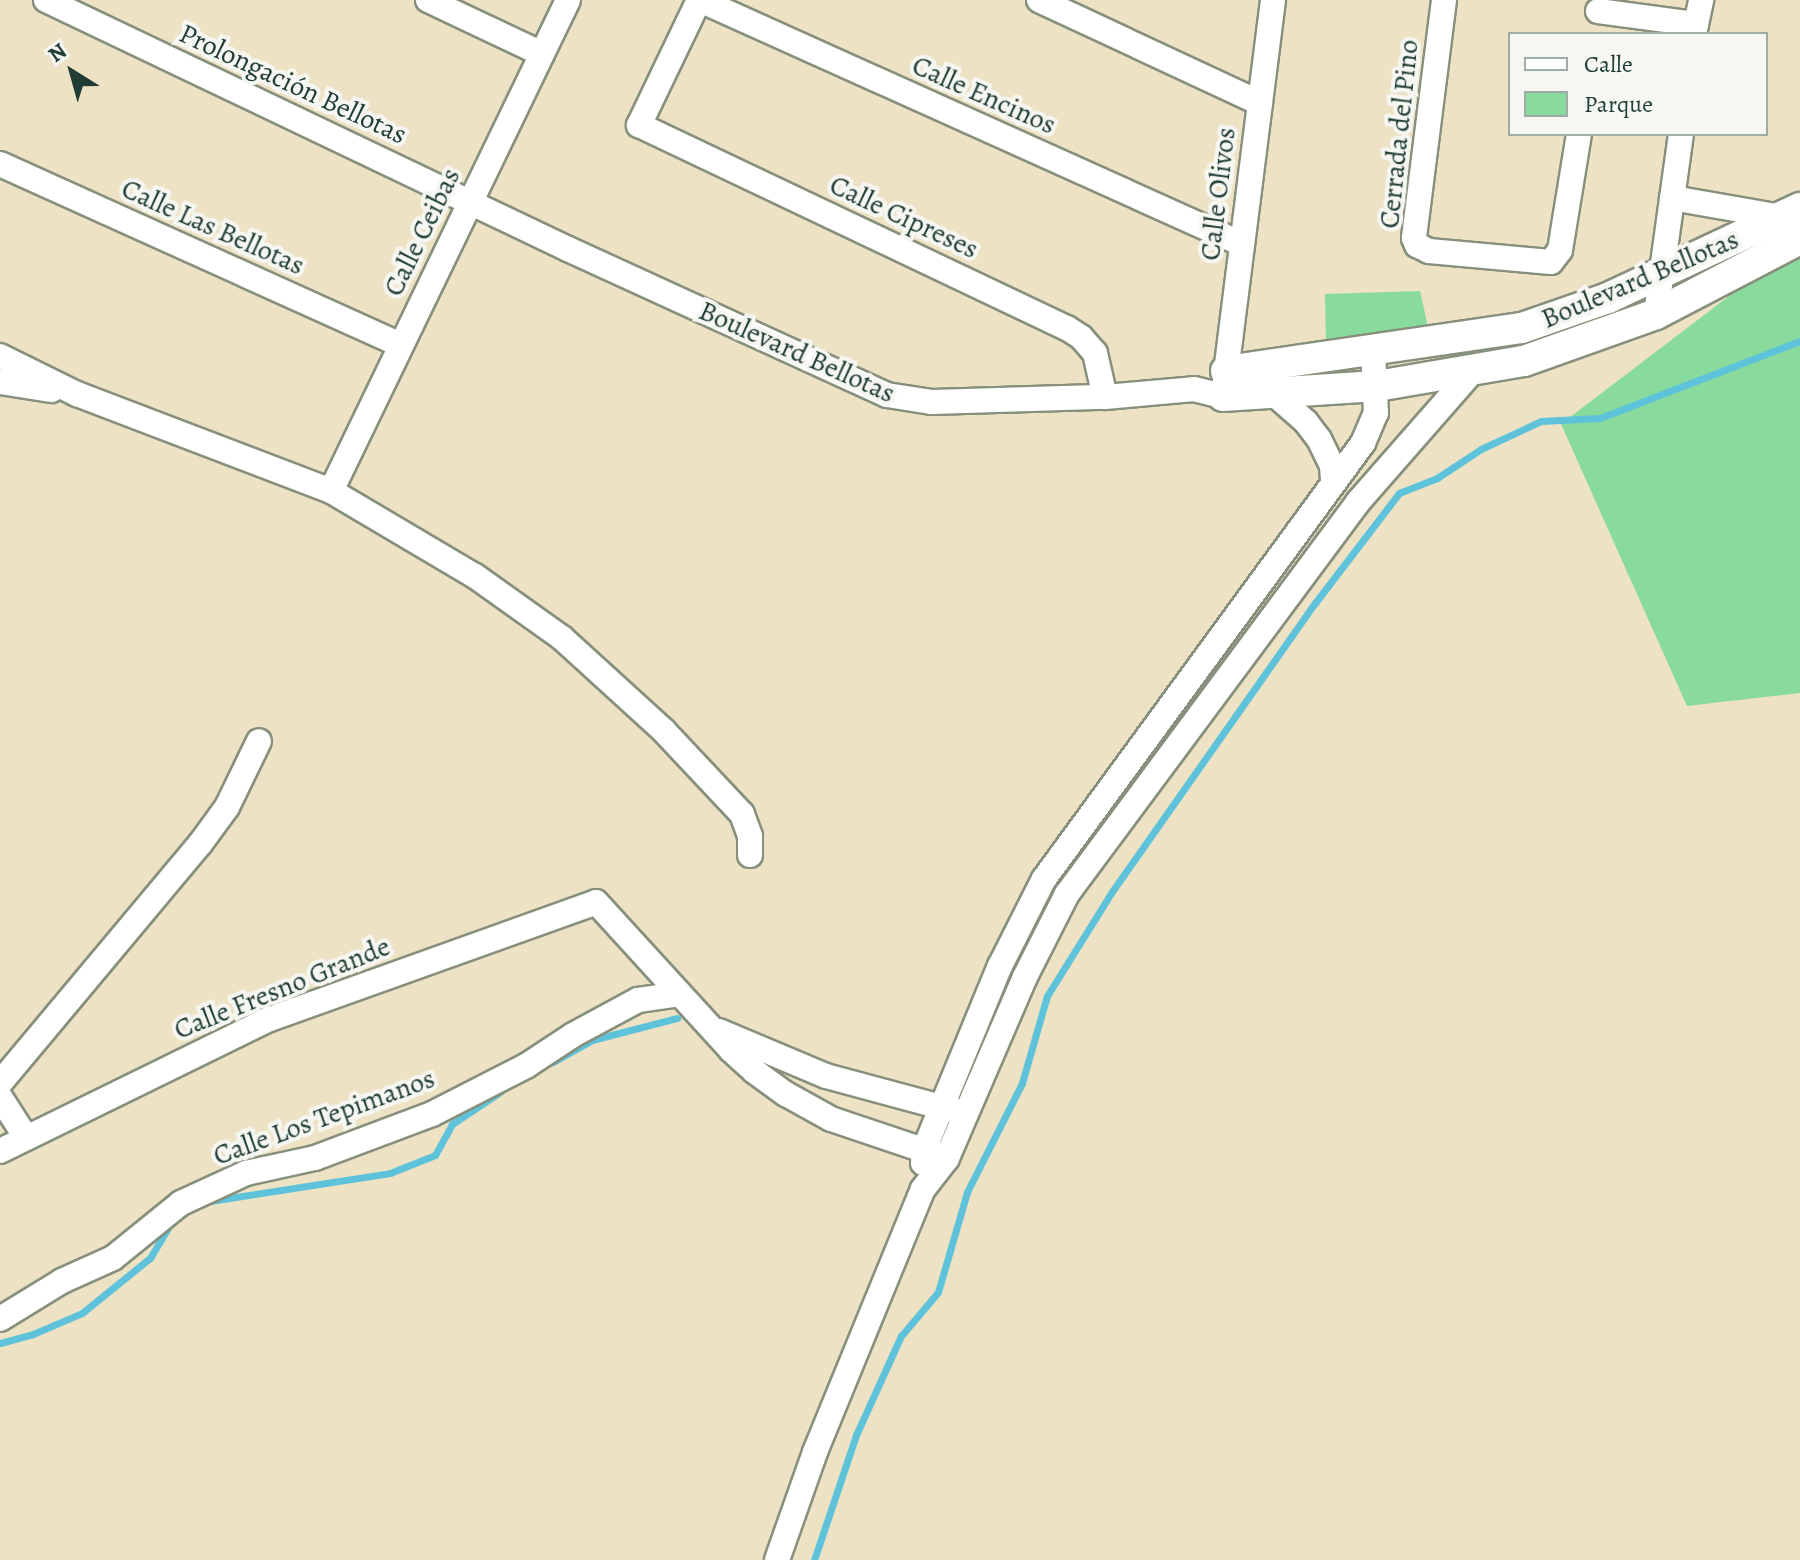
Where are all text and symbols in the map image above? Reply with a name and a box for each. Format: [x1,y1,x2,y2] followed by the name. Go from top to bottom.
[174,17,412,151] street label: Prolongación Bellotas
[32,32,112,112] north arrow
[1508,32,1768,136] legend
[42,36,73,70] text: N
[1372,38,1426,230] street label: Cerrada del Pino
[907,48,1061,142] street label: Calle Encinos
[1584,48,1633,80] text: Calle
[1584,88,1653,120] text: Parque
[1193,126,1243,262] street label: Calle Olivos
[377,162,467,302] street label: Calle Ceibas
[824,168,984,266] street label: Calle Cipreses
[116,172,310,282] street label: Calle Las Bellotas
[1536,222,1744,336] street label: Boulevard Bellotas
[694,294,900,410] street label: Boulevard Bellotas
[169,929,395,1047] street label: Calle Fresno Grande
[209,1061,439,1173] street label: Calle Los Tepimanos

